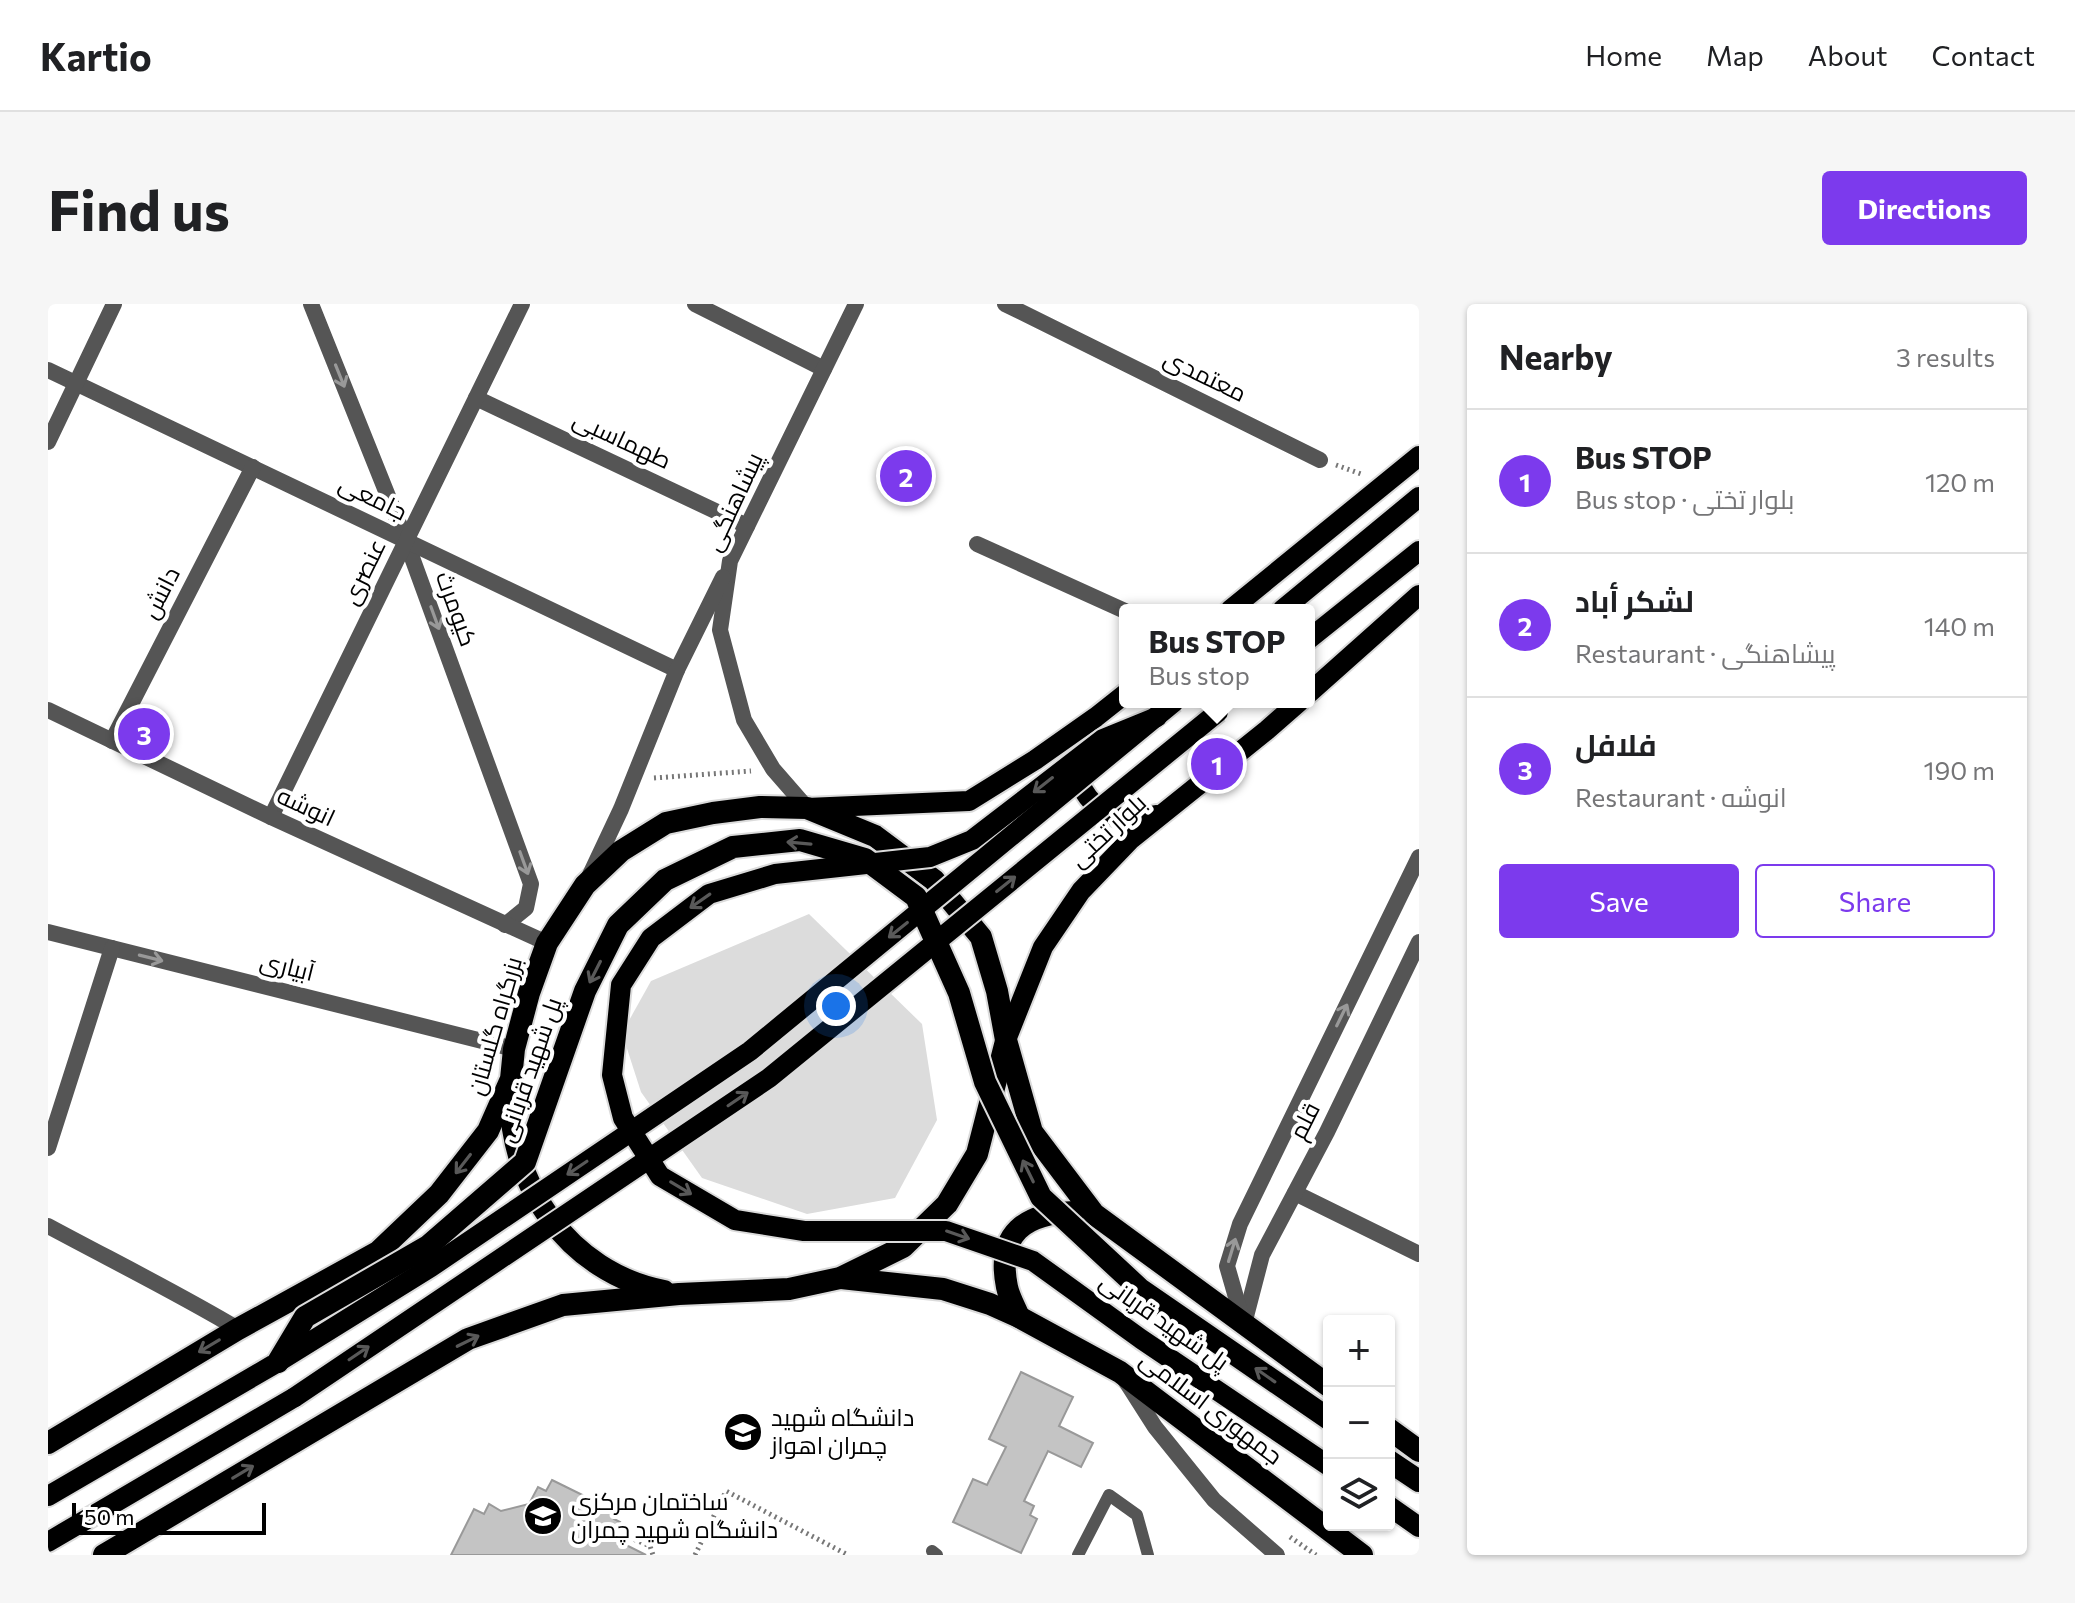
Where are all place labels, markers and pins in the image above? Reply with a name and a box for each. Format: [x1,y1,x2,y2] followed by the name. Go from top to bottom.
[880,446,932,506] pin: 2
[118,704,170,764] pin: 3
[1191,734,1243,794] pin: 1
[769,1402,914,1462] place label: دانشگاه شهید چمران اهواز
[722,1411,764,1453] school or university icon: دانشگاه شهید چمران اهواز
[571,1486,778,1546] place label: ساختمان مرکزی دانشگاه شهید چمران
[522,1495,564,1537] school or university icon: ساختمان مرکزی دانشگاه شهید چمران

